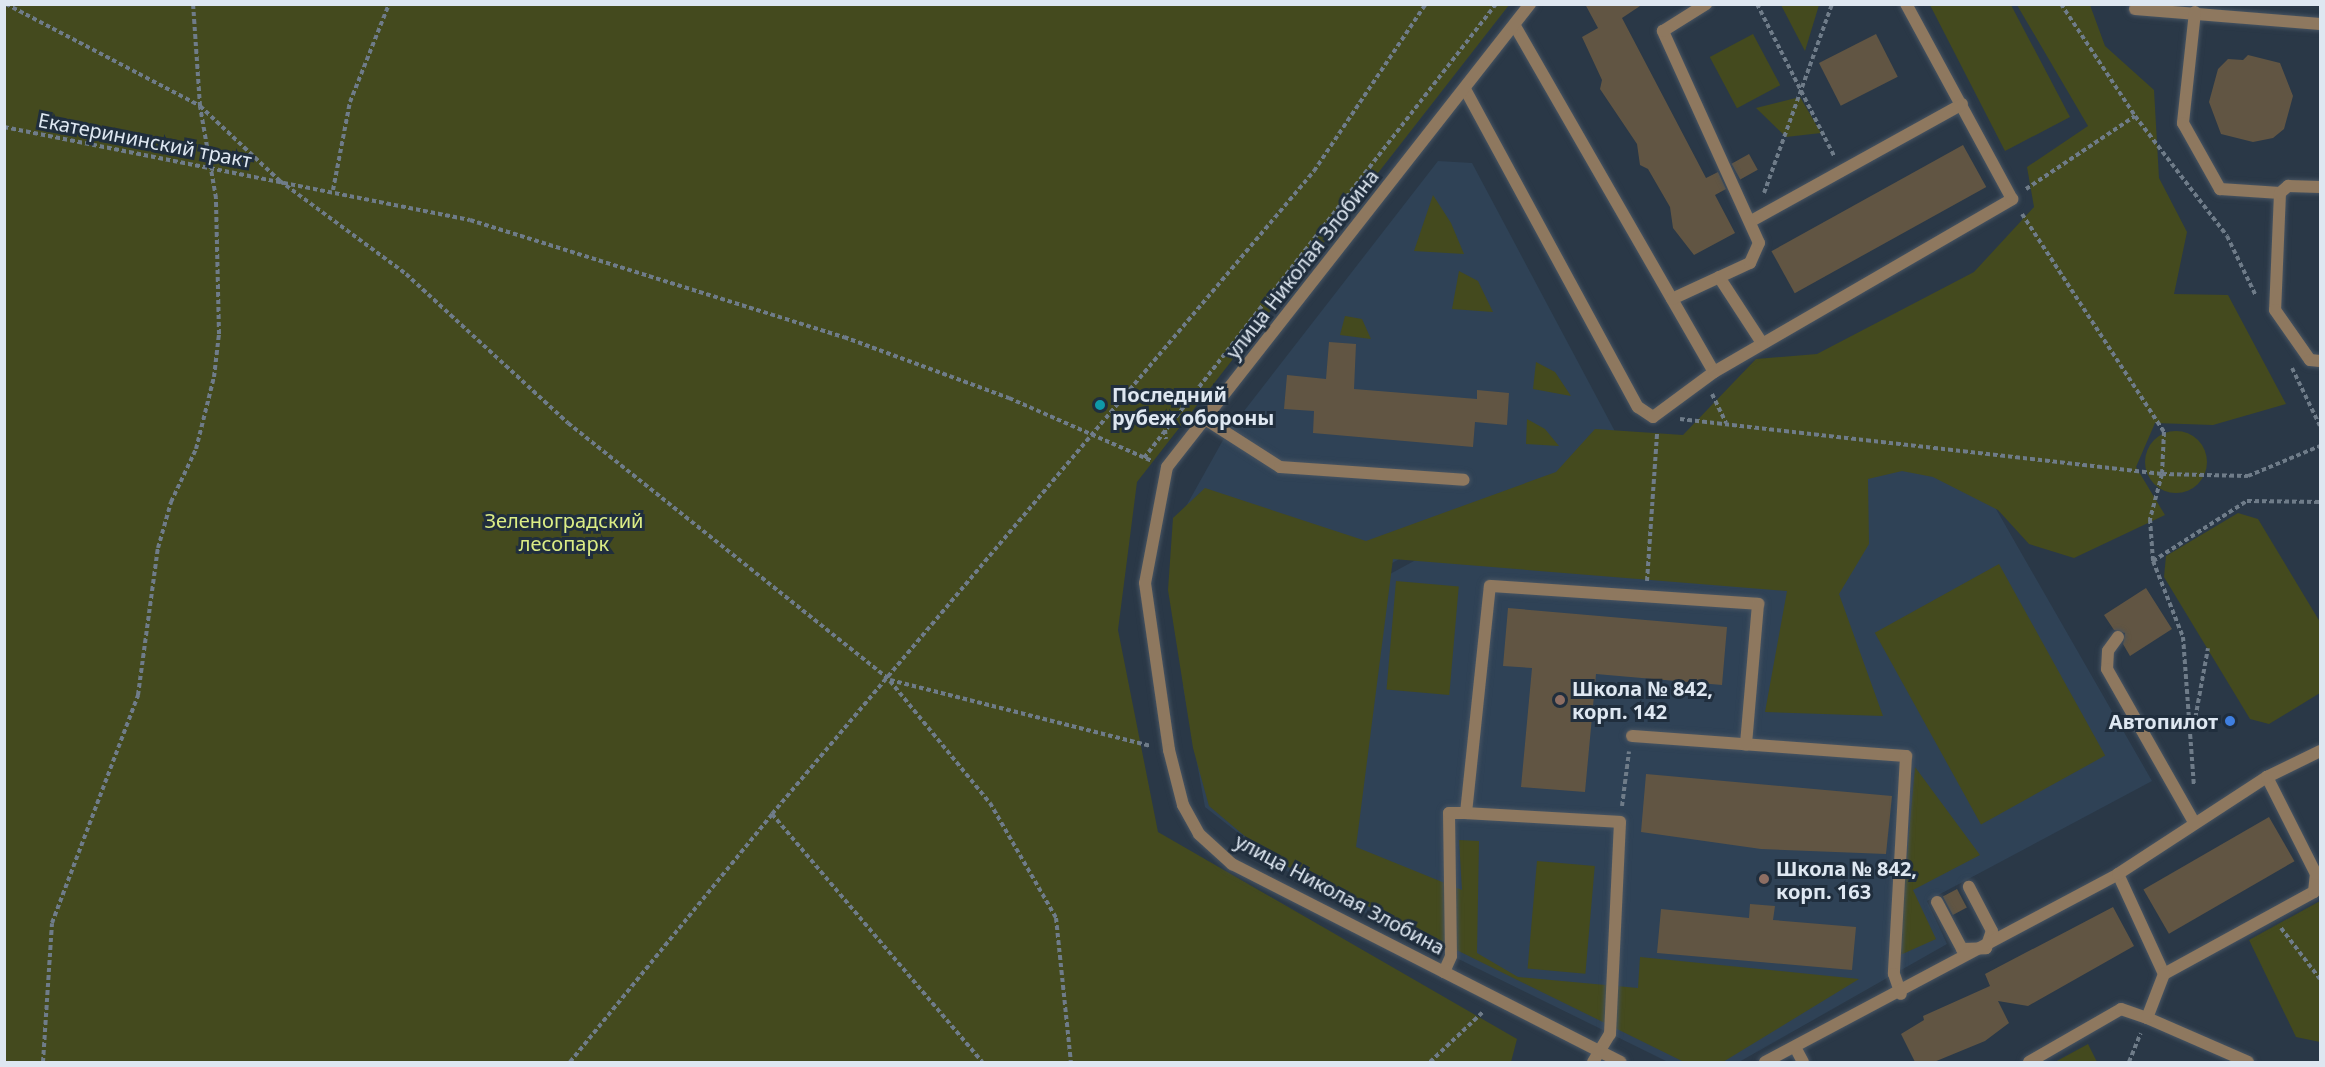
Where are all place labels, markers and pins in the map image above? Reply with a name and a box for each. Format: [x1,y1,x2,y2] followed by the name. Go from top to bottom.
[1112,382,1274,429] place label: Последний рубеж обороны
[1093,398,1107,412] marker: Последний рубеж обороны
[1572,676,1713,723] place label: Школа № 842, корп. 142
[1553,693,1567,707] marker: Школа № 842, корп. 142
[2109,709,2218,733] place label: Автопилот
[2223,714,2237,728] marker: Автопилот
[1776,856,1917,903] place label: Школа № 842, корп. 163
[1757,872,1771,886] marker: Школа № 842, корп. 163

